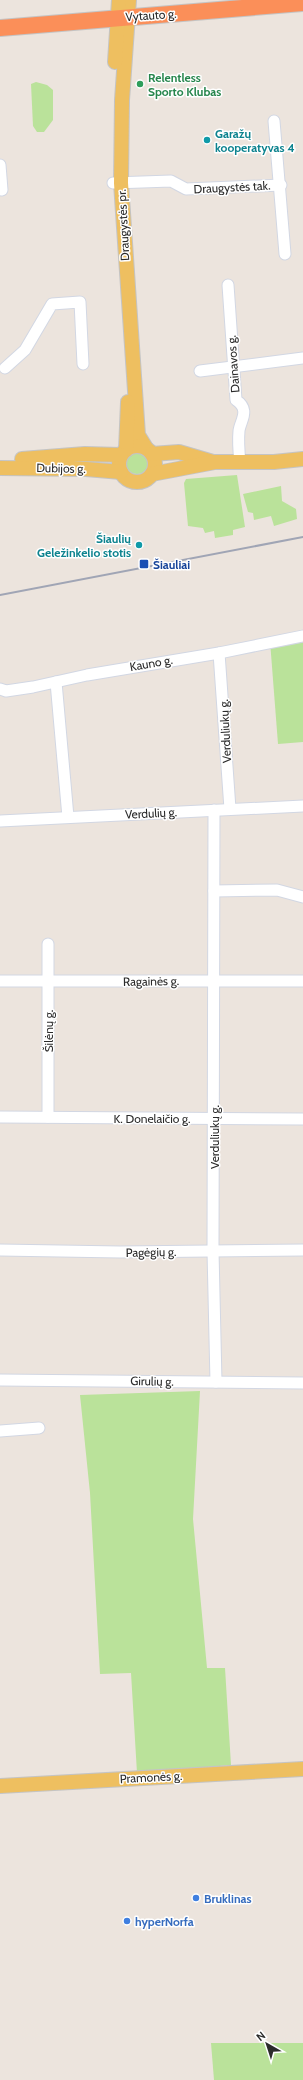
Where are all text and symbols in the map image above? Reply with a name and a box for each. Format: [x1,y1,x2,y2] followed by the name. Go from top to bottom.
[125,6,177,24] street label: Vytauto g.
[148,70,221,99] place label: Relentless Sporto Klubas
[135,79,145,89] marker: Relentless Sporto Klubas
[215,126,295,155] place label: Garažų kooperatyvas 4
[202,135,212,145] marker: Garažų kooperatyvas 4
[193,177,271,197] street label: Draugystės tak.
[114,189,132,261] street label: Draugystės pr.
[224,335,242,393] street label: Dainavos g.
[36,460,86,476] street label: Dubijos g.
[37,531,131,560] place label: Šiaulių Geležinkelio stotis
[134,540,144,550] marker: Šiaulių Geležinkelio stotis
[153,557,190,572] place label: Šiauliai
[138,558,150,570] marker: Šiauliai
[128,652,174,674] street label: Kauno g.
[216,699,234,763] street label: Verduliukų g.
[125,804,177,822] street label: Verdulių g.
[123,973,179,989] street label: Ragainės g.
[41,1010,56,1052] street label: Šilėnų g.
[207,1105,222,1169] street label: Verduliukų g.
[114,1111,191,1126] street label: K. Donelaičio g.
[125,1244,177,1260] street label: Pagėgių g.
[130,1373,174,1389] street label: Girulių g.
[119,1768,183,1786] street label: Pramonės g.
[204,1891,252,1906] place label: Bruklinas
[191,1893,201,1903] marker: Bruklinas
[135,1914,194,1929] place label: hyperNorfa
[122,1916,132,1926] marker: hyperNorfa
[247,2024,287,2064] north arrow
[253,2028,268,2044] text: N

